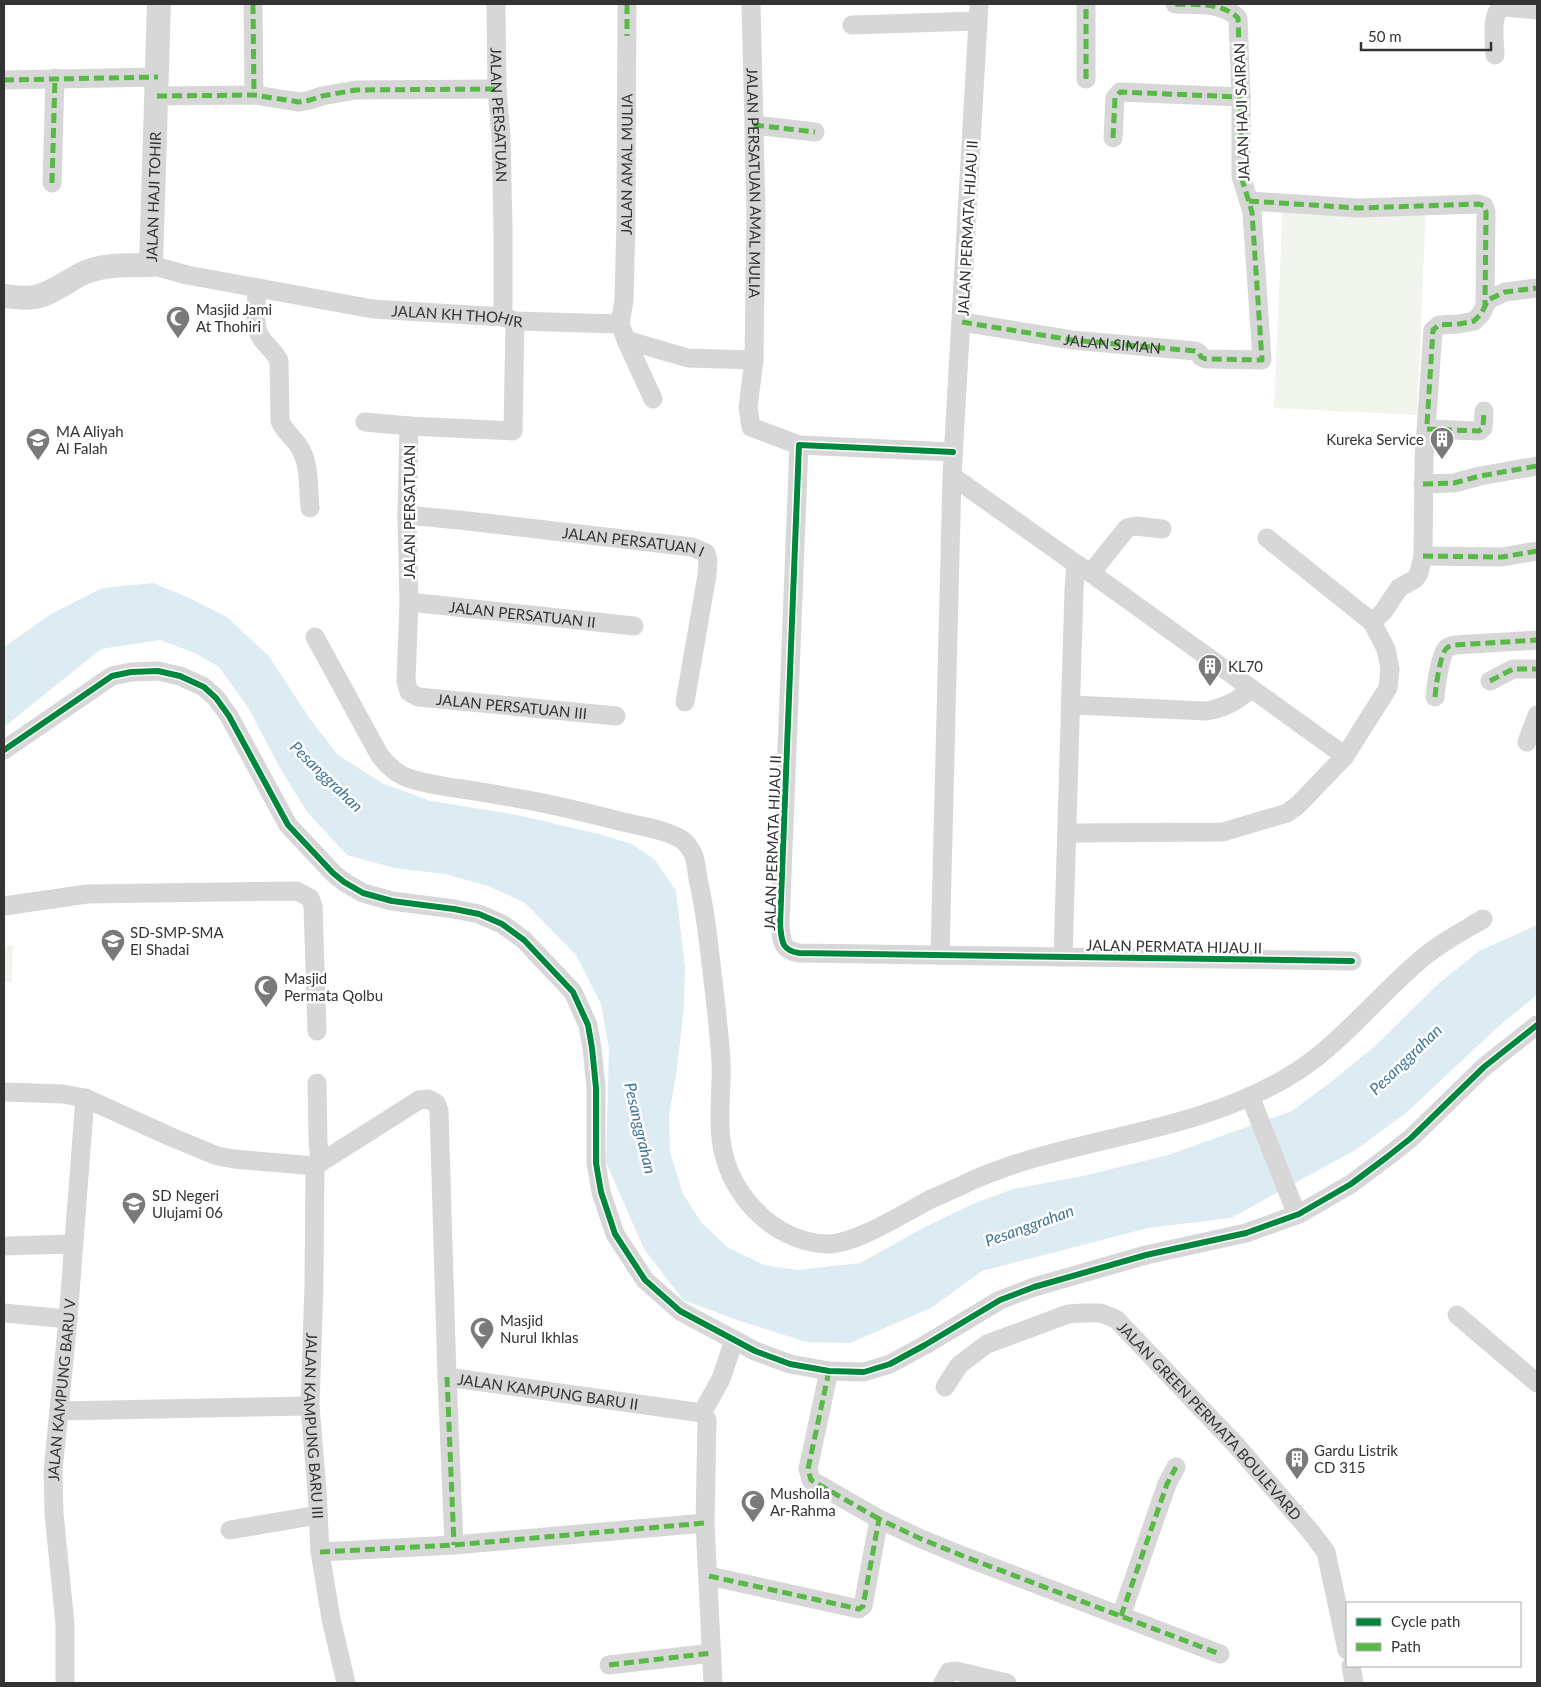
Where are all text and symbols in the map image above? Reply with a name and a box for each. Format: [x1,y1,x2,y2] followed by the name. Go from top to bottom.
[1361,20,1491,52] scale bar
[1368,27,1402,45] text: 50 m
[1230,42,1252,182] street label: JALAN HAJI SAIRAN
[488,47,511,182] street label: JALAN PERSATUAN
[744,67,765,299] street label: JALAN PERSATUAN AMAL MULIA
[617,93,636,235] street label: JALAN AMAL MULIA
[142,131,164,262] street label: JALAN HAJI TOHIR
[953,140,981,316] street label: JALAN PERMATA HIJAU II
[196,300,272,335] place label: Masjid Jami At Thohiri
[391,301,523,330] street label: JALAN KH THOHIR
[165,305,191,339] mosque icon: Masjid Jami At Thohiri
[1062,330,1162,357] street label: JALAN SIMAN
[56,422,124,457] place label: MA Aliyah Al Falah
[1429,426,1455,460] building icon: Kureka Service
[25,427,51,461] school or university icon: MA Aliyah Al Falah
[1326,430,1424,448] place label: Kureka Service
[400,445,418,579] street label: JALAN PERSATUAN
[562,523,707,560] street label: JALAN PERSATUAN I
[448,597,596,631] street label: JALAN PERSATUAN II
[1197,653,1223,687] building icon: KL70
[1228,657,1263,675] place label: KL70
[435,690,588,722] street label: JALAN PERSATUAN III
[287,737,367,815] water label: Pesanggrahan
[760,755,784,931] street label: JALAN PERMATA HIJAU II
[130,923,224,958] place label: SD-SMP-SMA El Shadai
[100,928,126,962] school or university icon: SD-SMP-SMA El Shadai
[1086,935,1262,957] street label: JALAN PERMATA HIJAU II
[284,969,383,1004] place label: Masjid Permata Qolbu
[253,974,279,1008] mosque icon: Masjid Permata Qolbu
[1365,1020,1445,1098] water label: Pesanggrahan
[621,1080,661,1176] water label: Pesanggrahan
[152,1186,223,1221] place label: SD Negeri Ulujami 06
[121,1191,147,1225] school or university icon: SD Negeri Ulujami 06
[982,1200,1076,1250] water label: Pesanggrahan
[44,1297,79,1481] street label: JALAN KAMPUNG BARU V
[500,1311,578,1346] place label: Masjid Nurul Ikhlas
[469,1316,495,1350] mosque icon: Masjid Nurul Ikhlas
[1114,1318,1306,1524] street label: JALAN GREEN PERMATA BOULEVARD
[301,1332,327,1519] street label: JALAN KAMPUNG BARU III
[457,1370,639,1413] street label: JALAN KAMPUNG BARU II
[1314,1441,1398,1476] place label: Gardu Listrik CD 315
[1284,1446,1310,1480] building icon: Gardu Listrik CD 315
[770,1484,836,1519] place label: Musholla Ar-Rahma
[740,1489,766,1523] mosque icon: Musholla Ar-Rahma
[1346,1602,1521,1667] legend
[1391,1612,1460,1630] text: Cycle path
[1391,1637,1421,1655] text: Path

